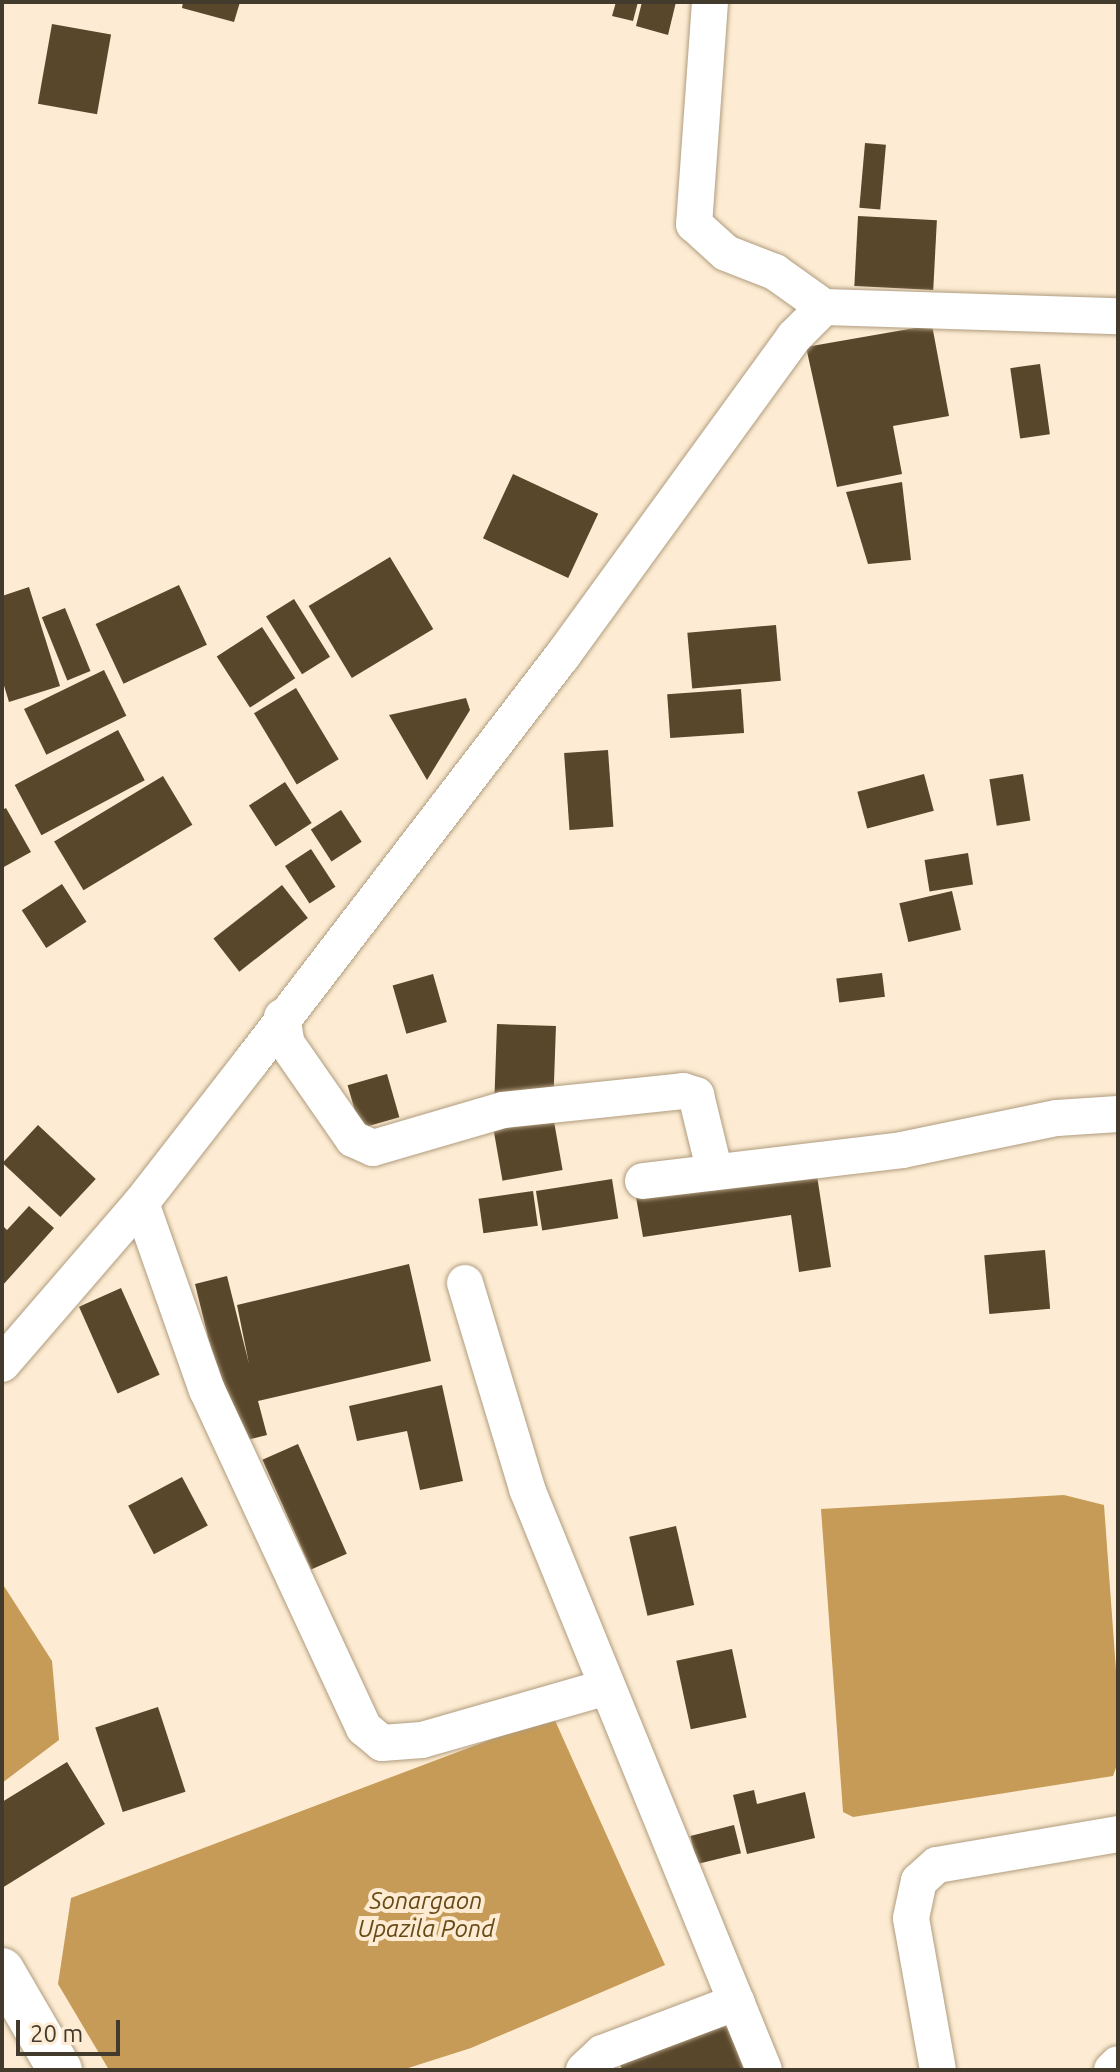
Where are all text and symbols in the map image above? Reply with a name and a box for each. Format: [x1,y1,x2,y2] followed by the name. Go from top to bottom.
[357,1887,495,1943] water label: Sonargaon Upazila Pond
[20,2004,124,2054] scale bar
[30,2020,83,2047] text: 20 m

